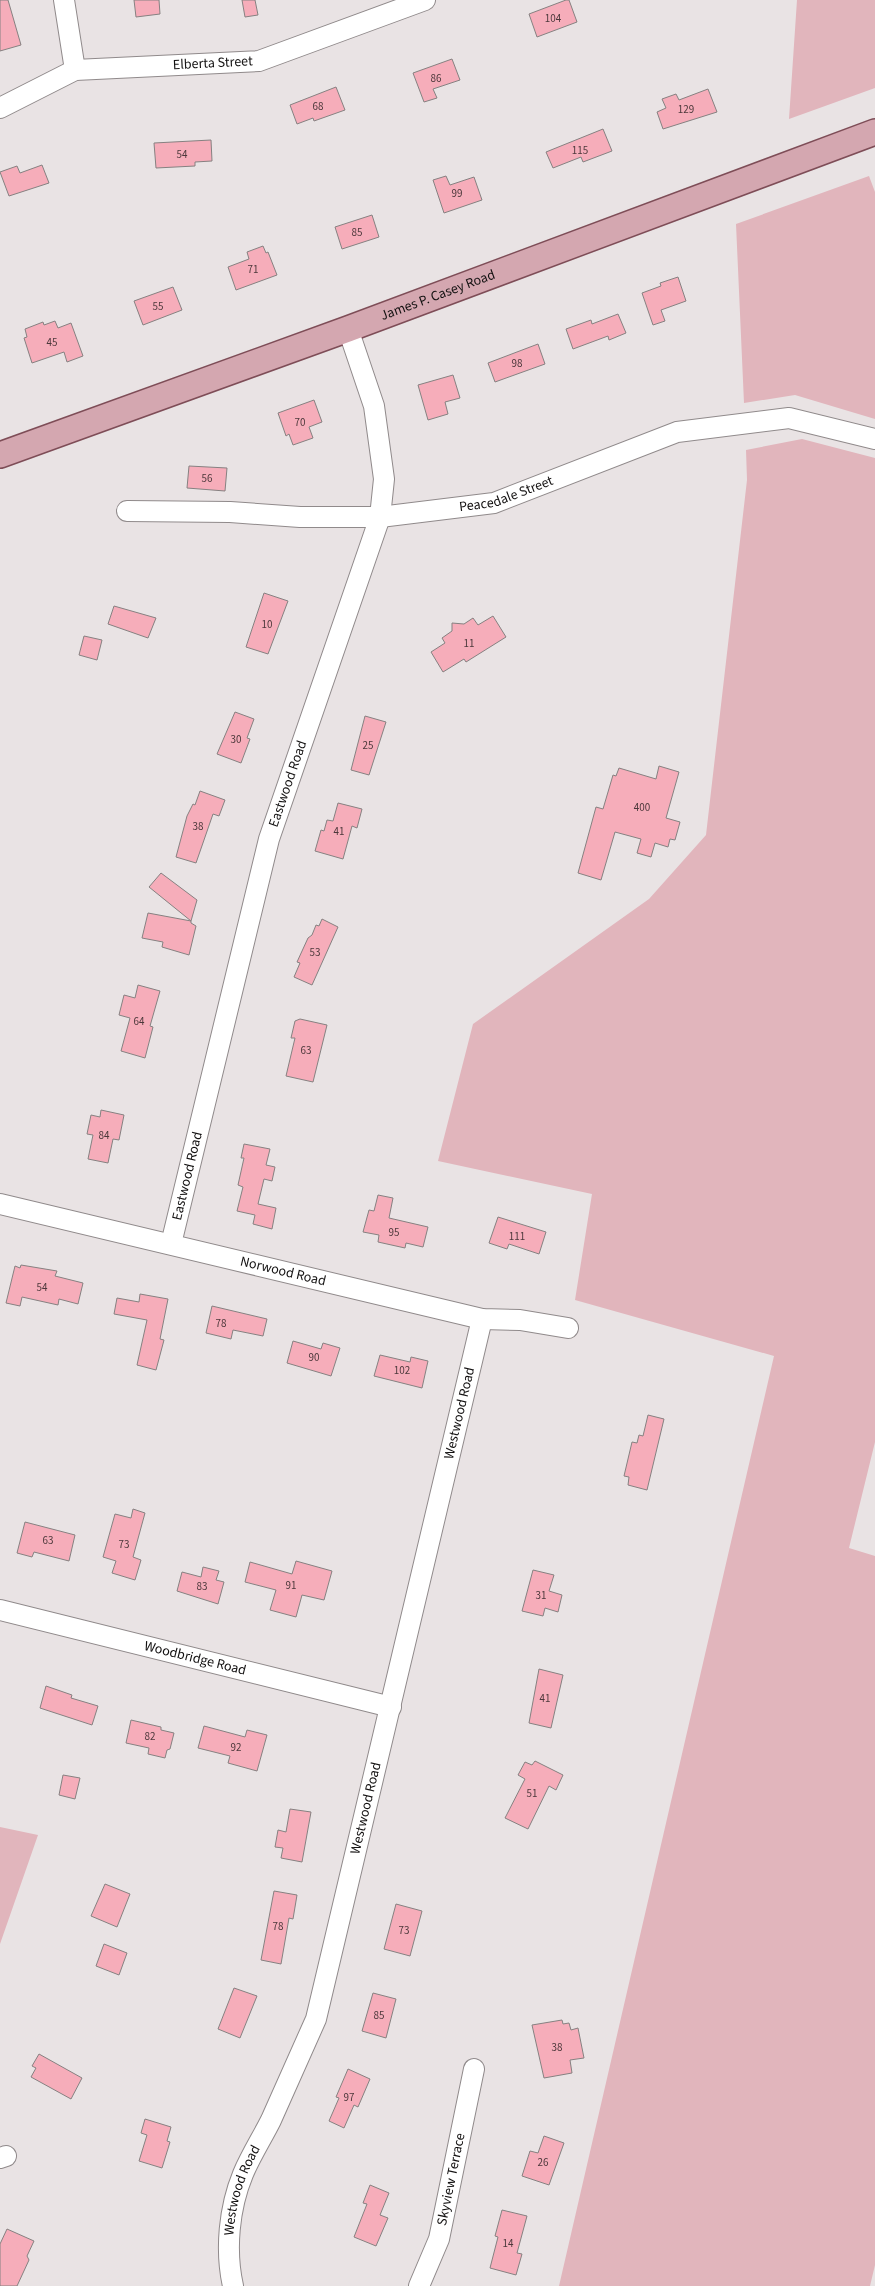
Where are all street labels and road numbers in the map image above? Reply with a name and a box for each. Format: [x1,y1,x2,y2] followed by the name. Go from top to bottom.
[172,51,253,75] street label: Elberta Street
[378,265,498,326] street label: James P. Casey Road
[458,471,556,517] street label: Peacedale Street
[264,738,312,830] street label: Eastwood Road
[167,1130,208,1222] street label: Eastwood Road
[238,1252,328,1291] street label: Norwood Road
[439,1365,480,1461] street label: Westwood Road
[142,1636,248,1681] street label: Woodbridge Road
[345,1760,387,1856] street label: Westwood Road
[432,2131,471,2227] street label: Skyview Terrace
[219,2141,266,2236] street label: Westwood Road

